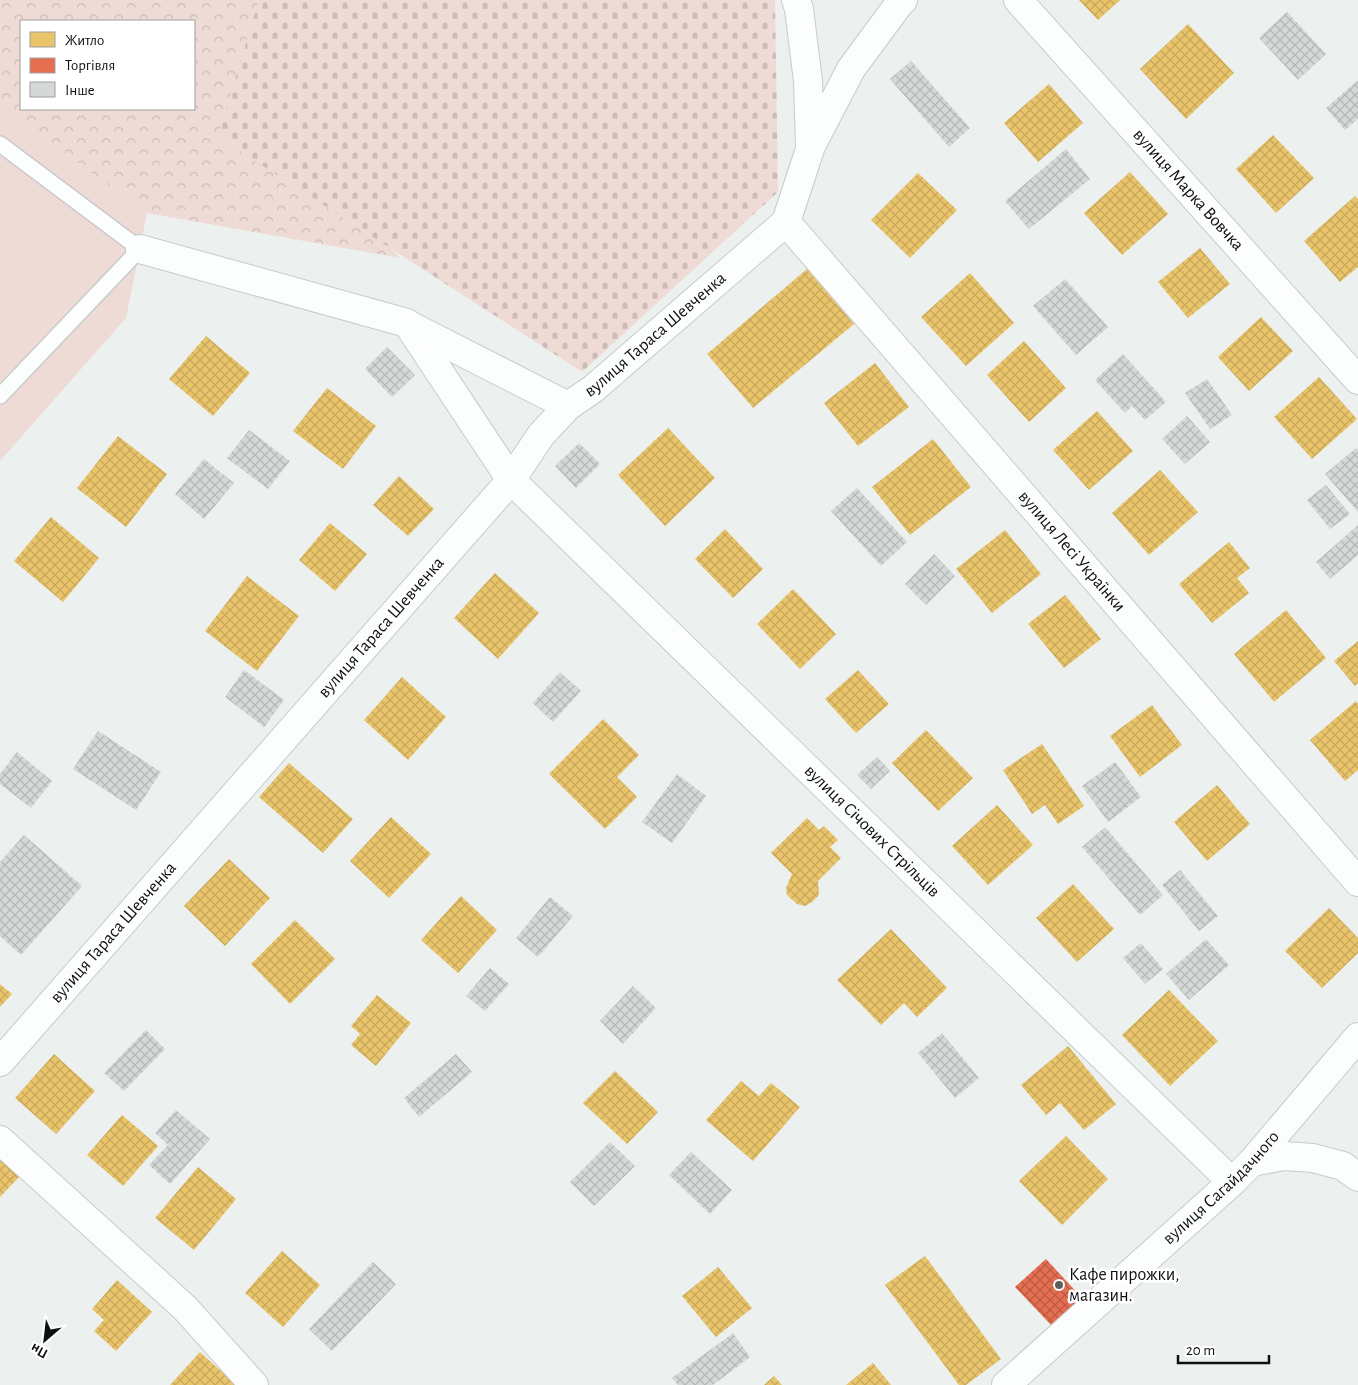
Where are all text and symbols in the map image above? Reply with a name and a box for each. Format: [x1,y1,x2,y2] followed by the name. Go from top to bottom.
[20,20,195,110] legend
[65,33,104,48] text: Житло
[65,58,115,73] text: Торгівля
[65,83,95,98] text: Інше
[1129,126,1247,254] street label: вулиця Марка Вовчка
[582,269,730,401] street label: вулиця Тараса Шевченка
[1014,488,1129,615] street label: вулиця Лесі Українки
[315,554,448,701] street label: вулиця Тараса Шевченка
[801,762,943,901] street label: вулиця Січових Стрільців
[47,859,180,1007] street label: вулиця Тараса Шевченка
[1160,1128,1283,1248] street label: вулиця Сагайдачного
[1069,1266,1179,1305] place label: Кафе пирожки, магазин.
[1053,1279,1065,1291] marker: Кафе пирожки, магазин.
[20,1315,70,1365] north arrow
[1178,1332,1269,1364] scale bar
[29,1340,50,1361] text: Пн
[1186,1343,1215,1358] text: 20 m

